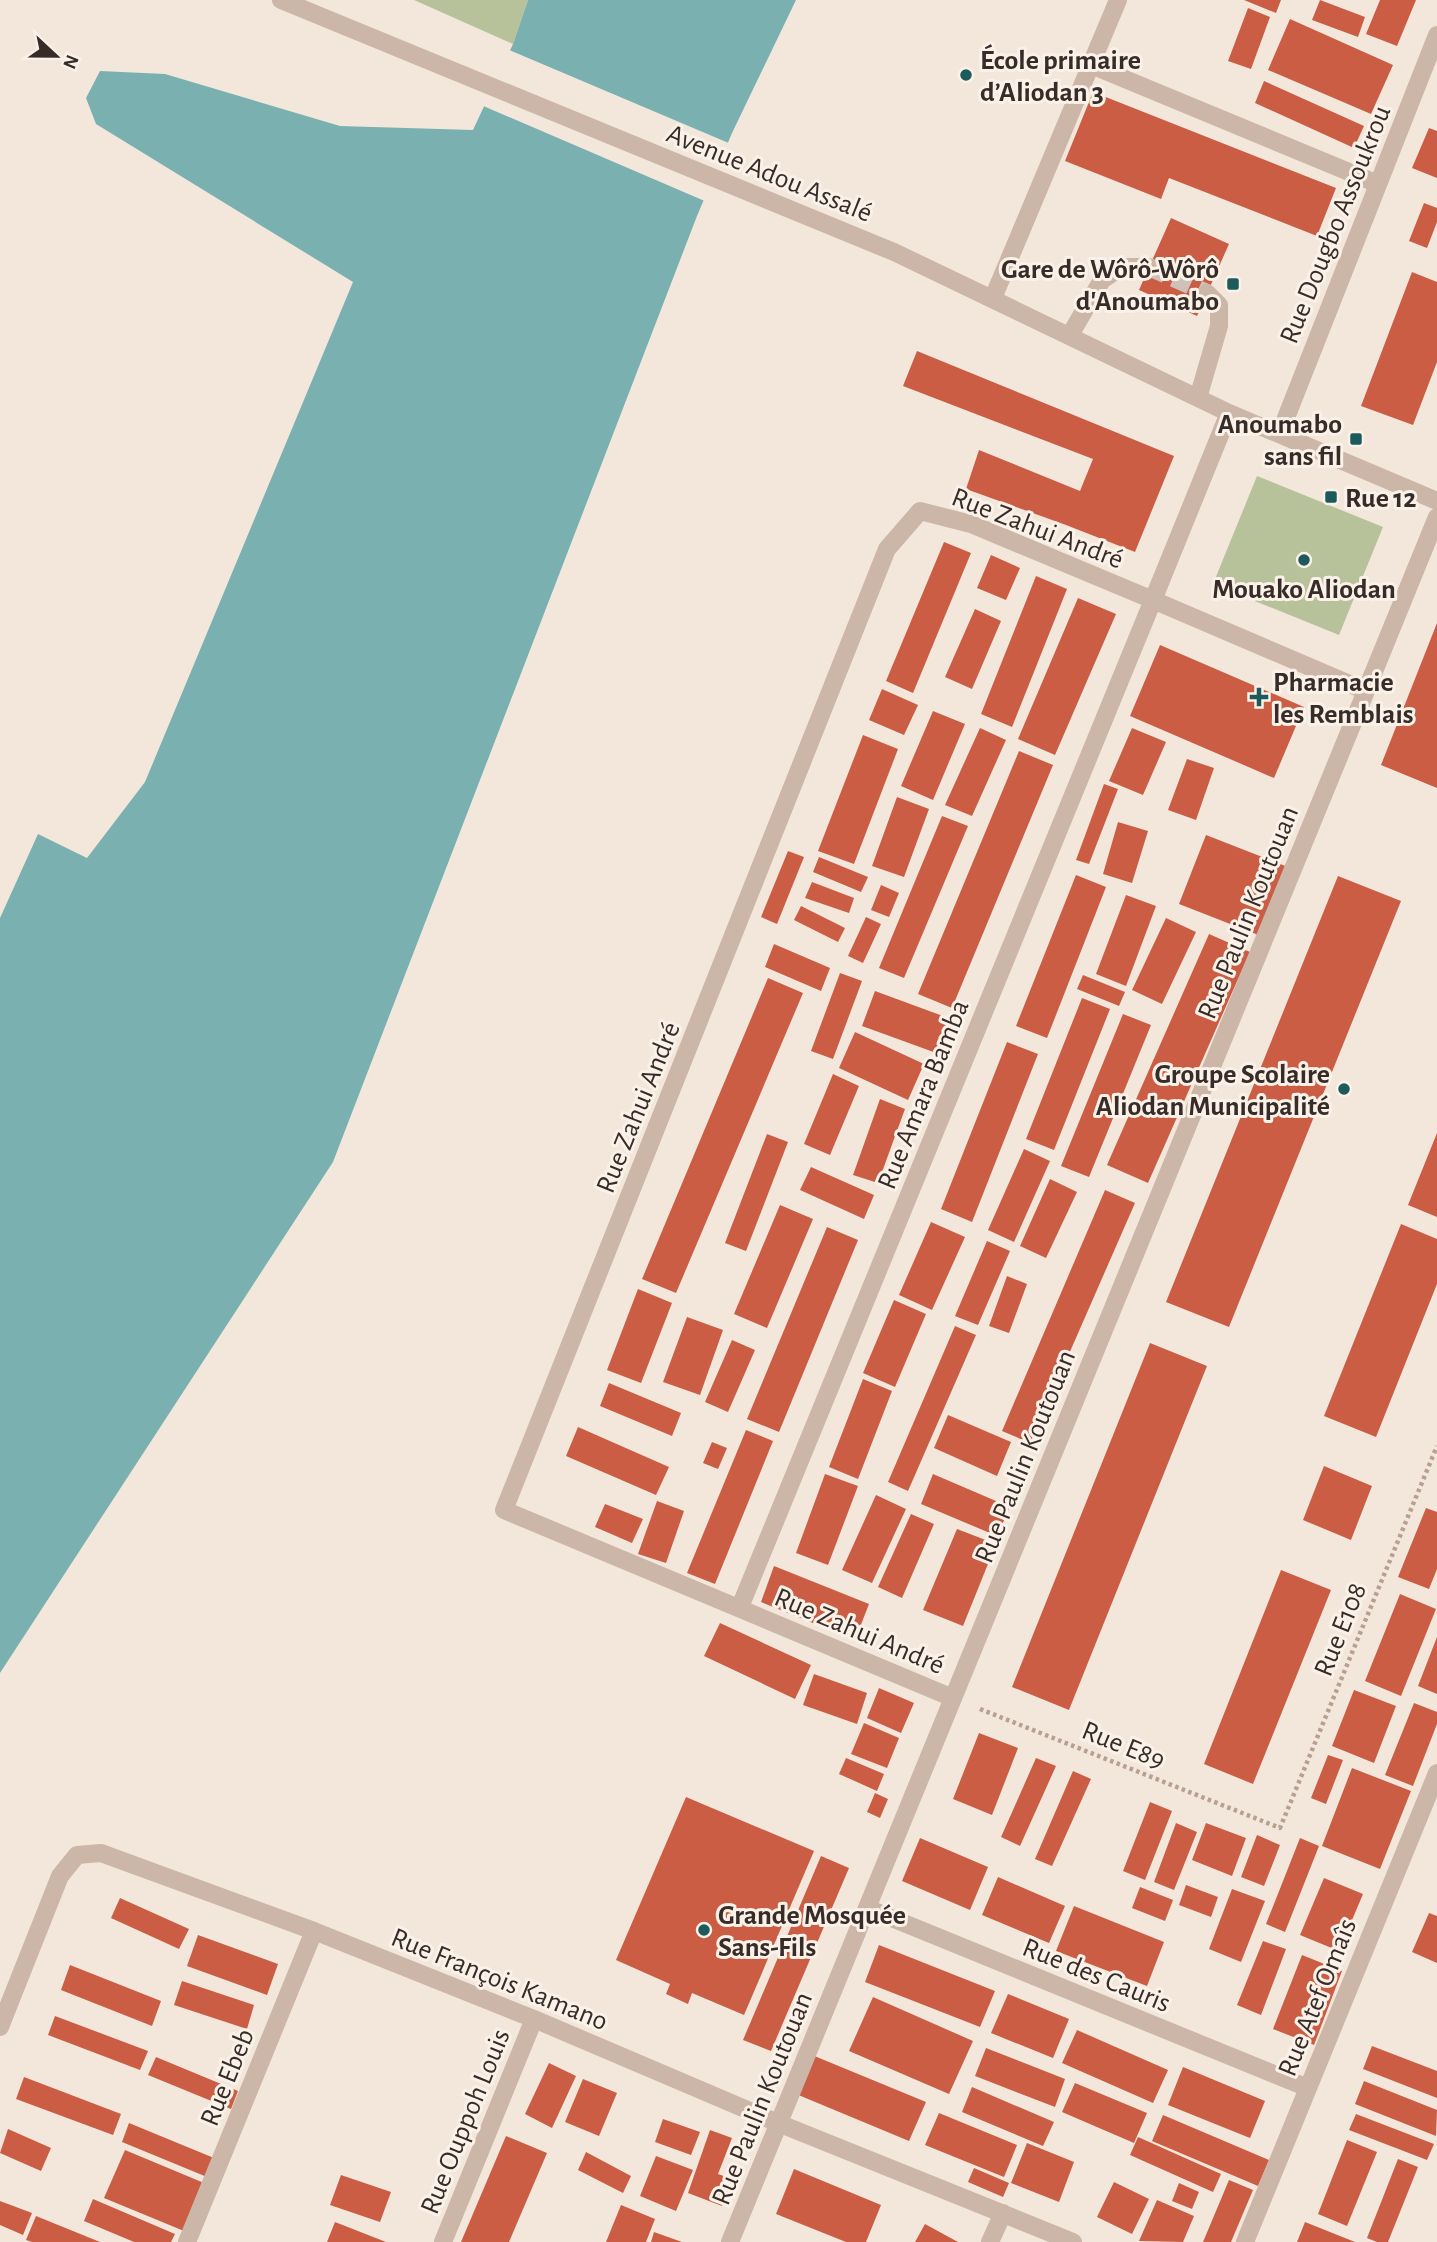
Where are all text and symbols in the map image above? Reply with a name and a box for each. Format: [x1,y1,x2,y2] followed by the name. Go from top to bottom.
[21,21,91,91] north arrow
[980,44,1141,107] place label: École primaire d’Aliodan 3
[59,52,82,71] text: N
[958,67,974,83] marker: École primaire d’Aliodan 3
[1275,102,1396,348] street label: Rue Dougbo Assoukrou
[663,120,876,228] street label: Avenue Adou Assalé
[1001,256,1219,316] place label: Gare de Wôrô-Wôrô d'Anoumabo
[1225,276,1241,292] marker: Gare de Wôrô-Wôrô d'Anoumabo
[1218,411,1342,471] place label: Anoumabo sans fil
[1348,431,1364,447] marker: Anoumabo sans fil
[948,483,1127,574] street label: Rue Zahui André
[1345,485,1416,513] place label: Rue 12
[1323,489,1339,505] marker: Rue 12
[1296,552,1312,568] marker: Mouako Aliodan
[1212,576,1396,604] place label: Mouako Aliodan
[1273,669,1414,729] place label: Pharmacie les Remblais
[1251,689,1267,705] marker: Pharmacie les Remblais
[1193,802,1304,1023] street label: Rue Paulin Koutouan
[873,996,975,1193] street label: Rue Amara Bamba
[592,1018,686,1197] street label: Rue Zahui André
[1096,1061,1330,1121] place label: Groupe Scolaire Aliodan Municipalité
[1336,1081,1352,1097] marker: Groupe Scolaire Aliodan Municipalité
[970,1346,1081,1567] street label: Rue Paulin Koutouan
[1310,1579,1372,1680] street label: Rue E108
[770,1583,948,1680] street label: Rue Zahui André
[1078,1717,1169,1775] street label: Rue E89
[718,1902,906,1962] place label: Grande Mosquée Sans-Fils
[1274,1915,1362,2081] street label: Rue Atef Omaîs
[696,1922,712,1938] marker: Grande Mosquée Sans-Fils
[387,1924,612,2036] street label: Rue François Kamano
[1018,1933,1174,2018] street label: Rue des Cauris
[707,1988,818,2209] street label: Rue Paulin Koutouan
[196,2025,260,2130] street label: Rue Ebeb
[416,2025,516,2218] street label: Rue Ouppoh Louis

